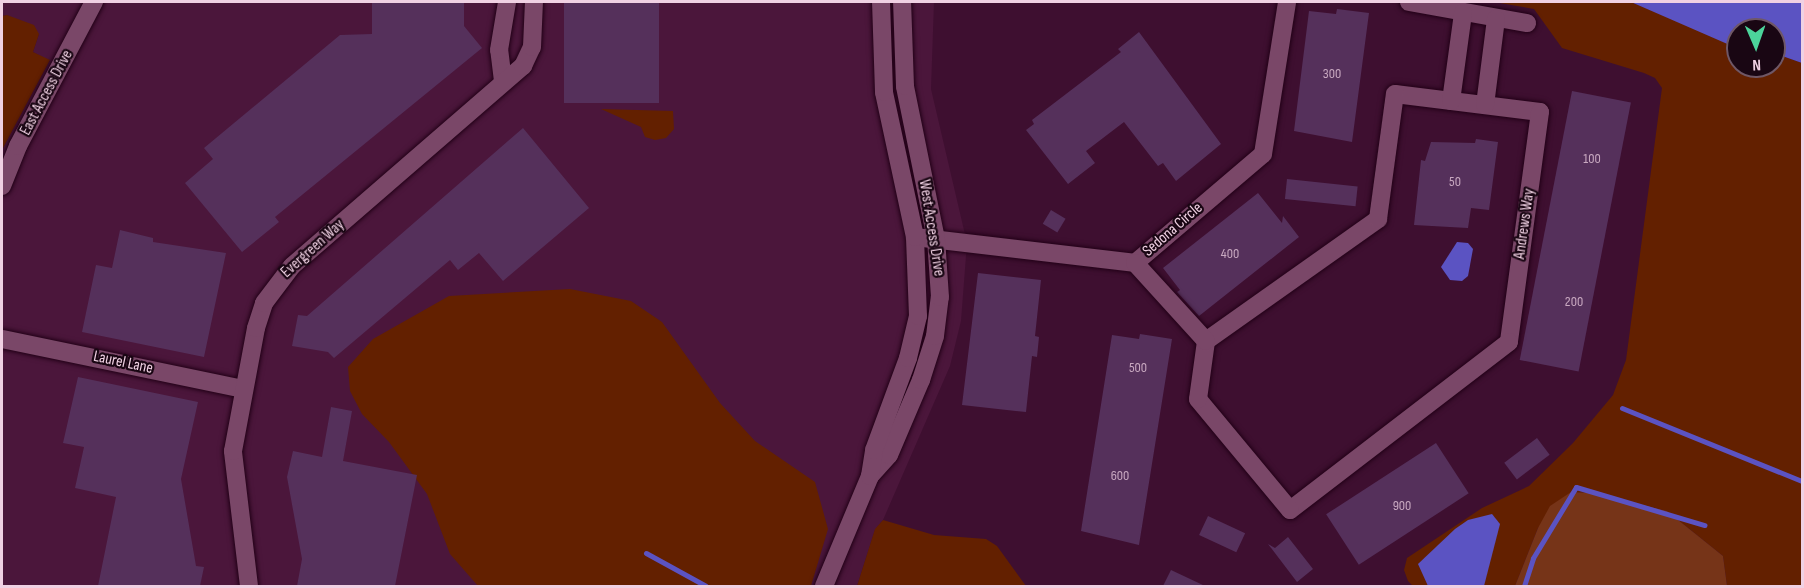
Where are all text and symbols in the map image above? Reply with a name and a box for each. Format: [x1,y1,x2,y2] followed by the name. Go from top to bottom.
[1726,18,1786,78] north arrow
[17,47,77,139] street label: East Access Drive
[1752,55,1761,74] text: N
[1323,66,1341,82] house number: 300
[1583,151,1601,167] house number: 100
[1449,174,1461,190] house number: 50
[914,178,948,278] street label: West Access Drive
[1511,188,1539,260] street label: Andrews Way
[1139,199,1207,261] street label: Sedona Circle
[277,216,349,282] street label: Evergreen Way
[1221,246,1239,262] house number: 400
[1565,294,1583,310] house number: 200
[91,347,155,379] street label: Laurel Lane
[1129,360,1147,376] house number: 500
[1111,468,1129,484] house number: 600
[1393,498,1411,514] house number: 900

